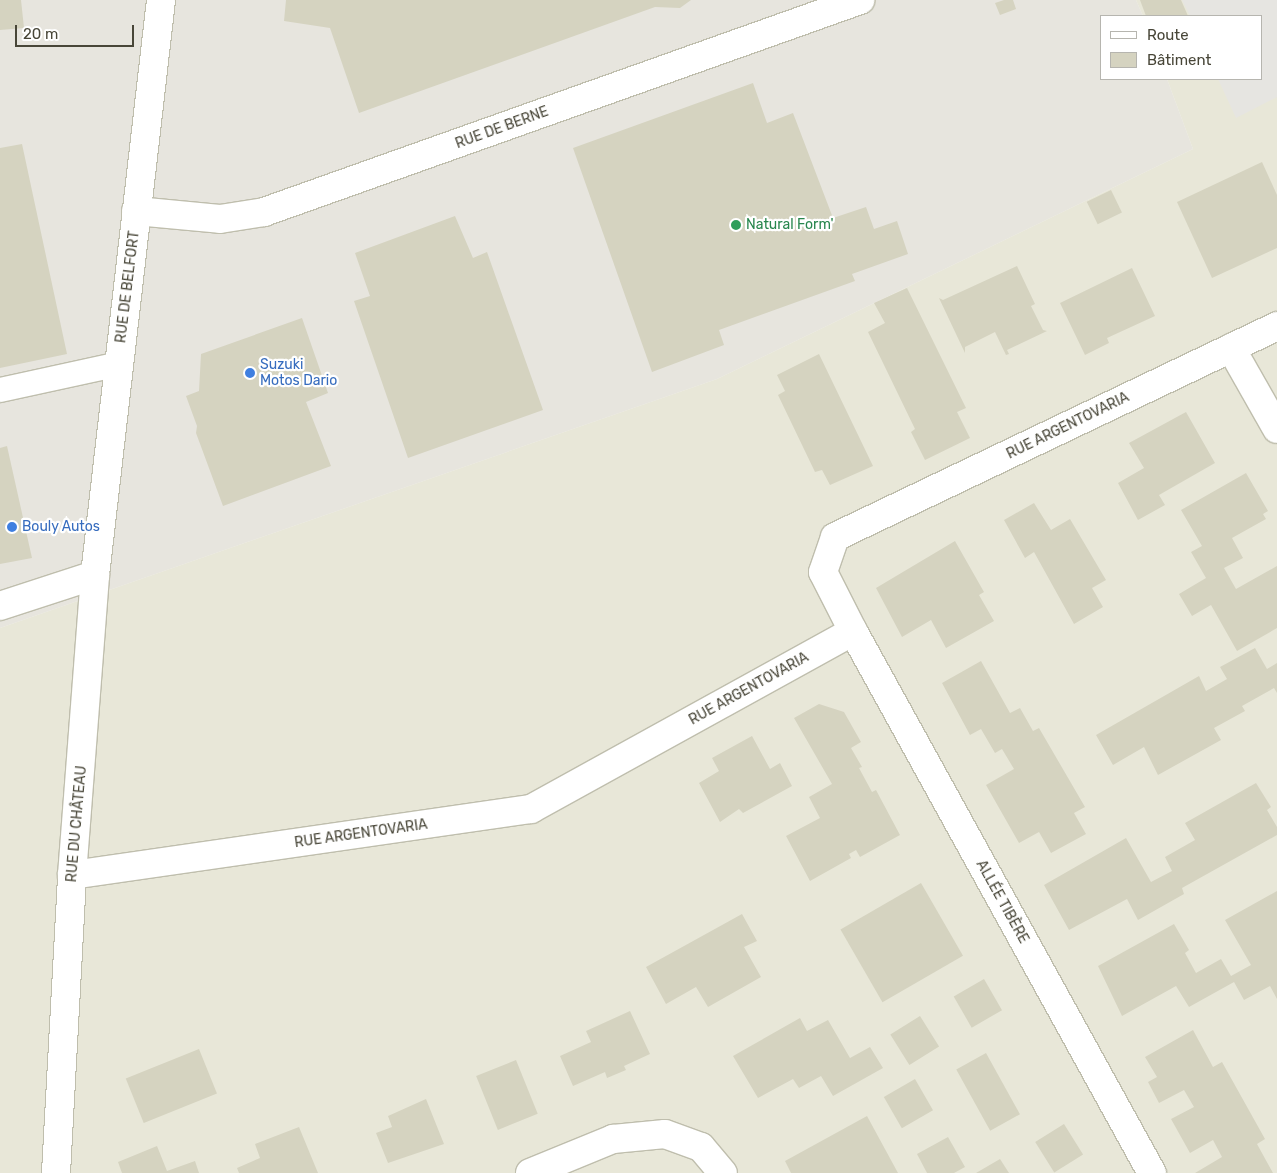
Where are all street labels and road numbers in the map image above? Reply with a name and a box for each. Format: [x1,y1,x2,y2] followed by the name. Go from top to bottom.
[453,103,551,153] street label: RUE DE BERNE
[113,230,143,344] street label: RUE DE BELFORT
[1004,389,1132,463] street label: RUE ARGENTOVARIA
[686,649,812,729] street label: RUE ARGENTOVARIA
[64,765,90,883] street label: RUE DU CHÂTEAU
[293,816,429,852] street label: RUE ARGENTOVARIA
[972,857,1032,947] street label: ALLÉE TIBÈRE

